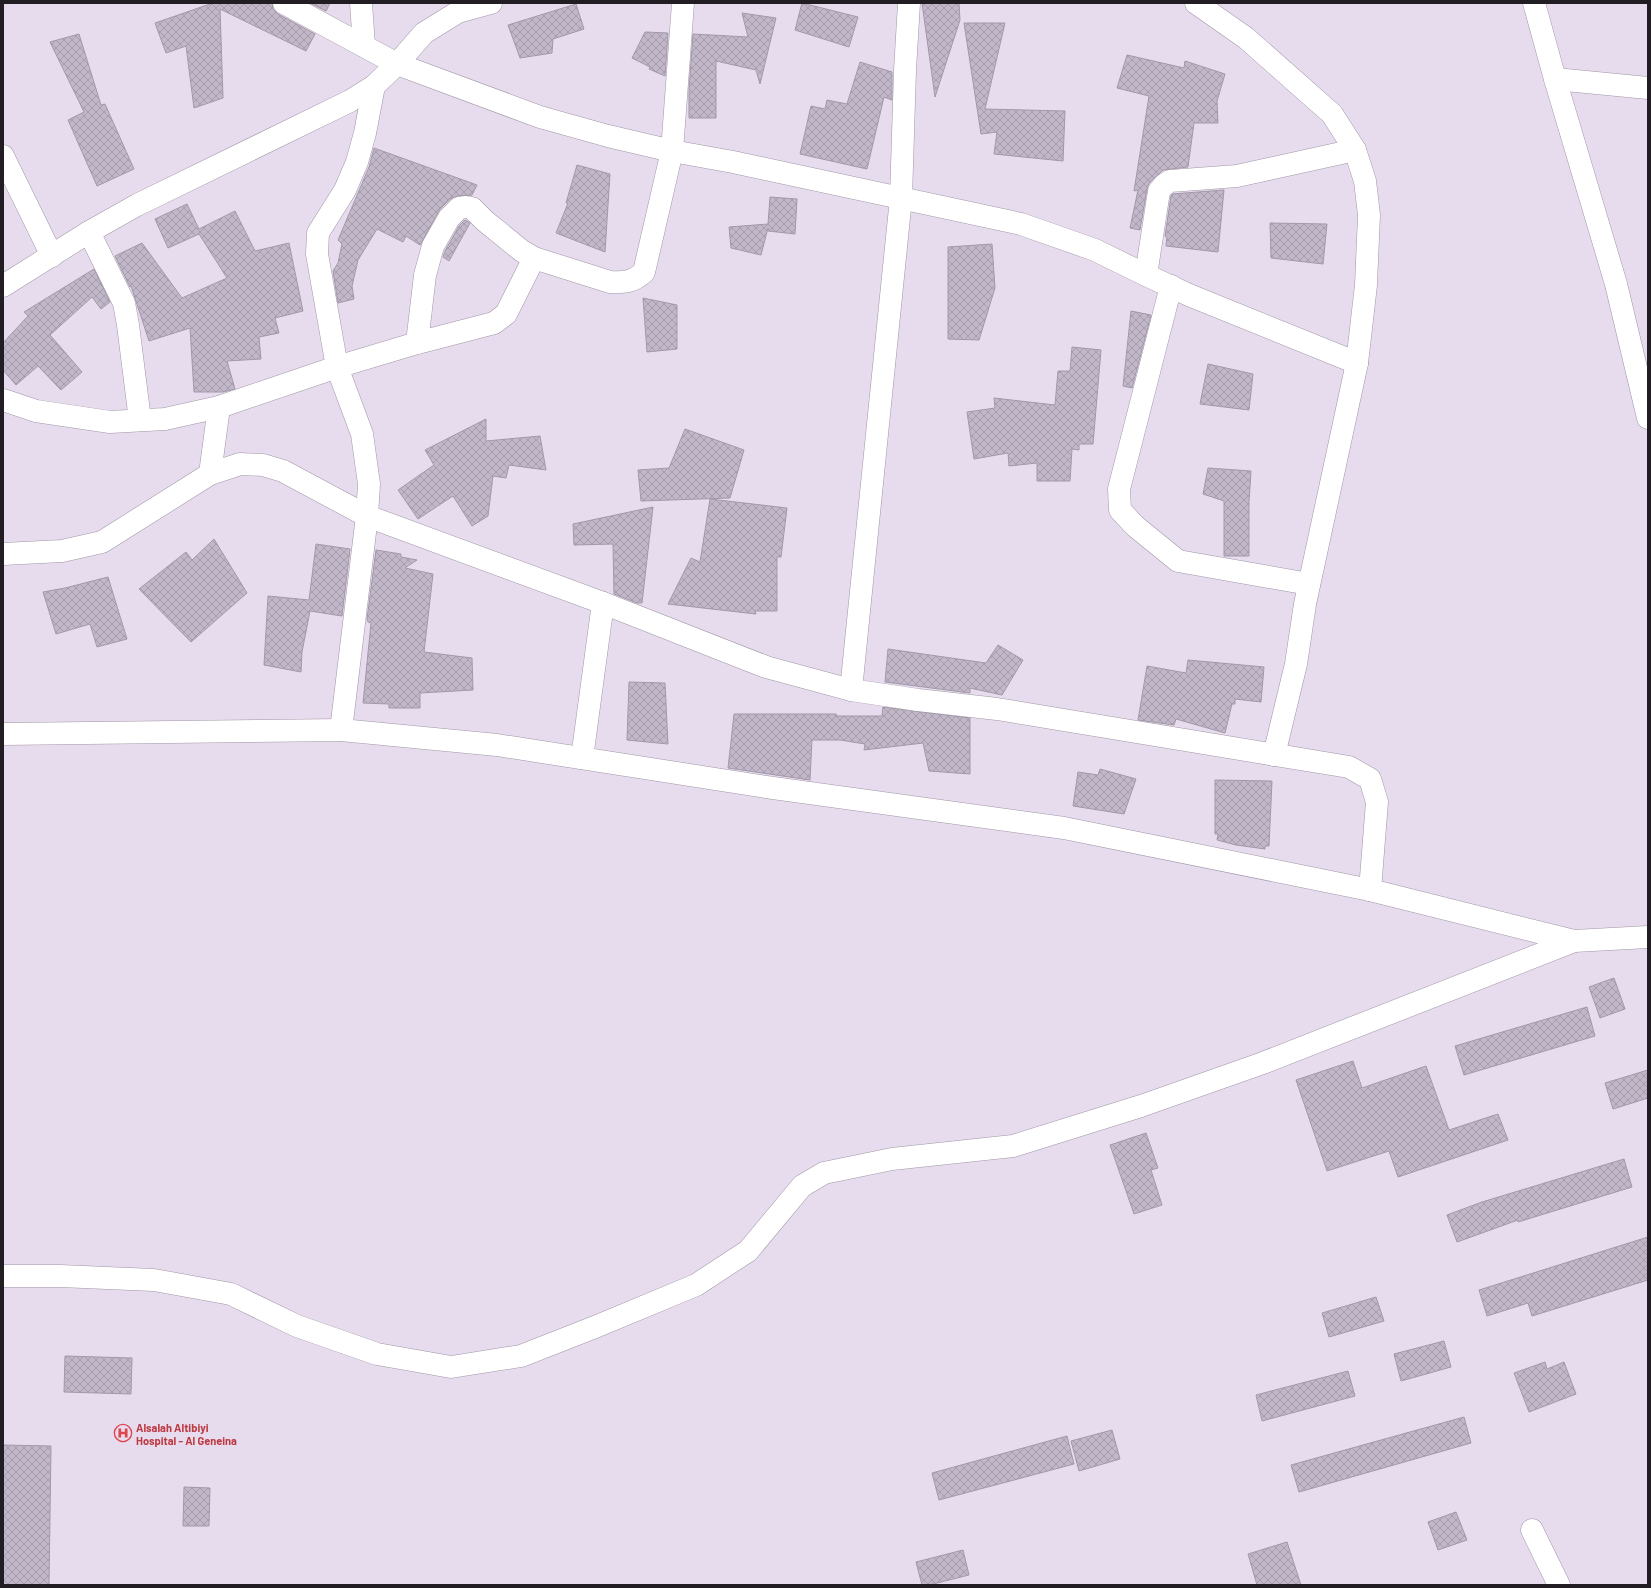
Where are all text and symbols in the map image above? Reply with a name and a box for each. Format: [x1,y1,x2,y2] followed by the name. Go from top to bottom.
[136,1421,237,1447] place label: Alsalah Altibiyi Hospital - Al Geneina
[113,1423,133,1443] hospital icon: Alsalah Altibiyi Hospital - Al Geneina

